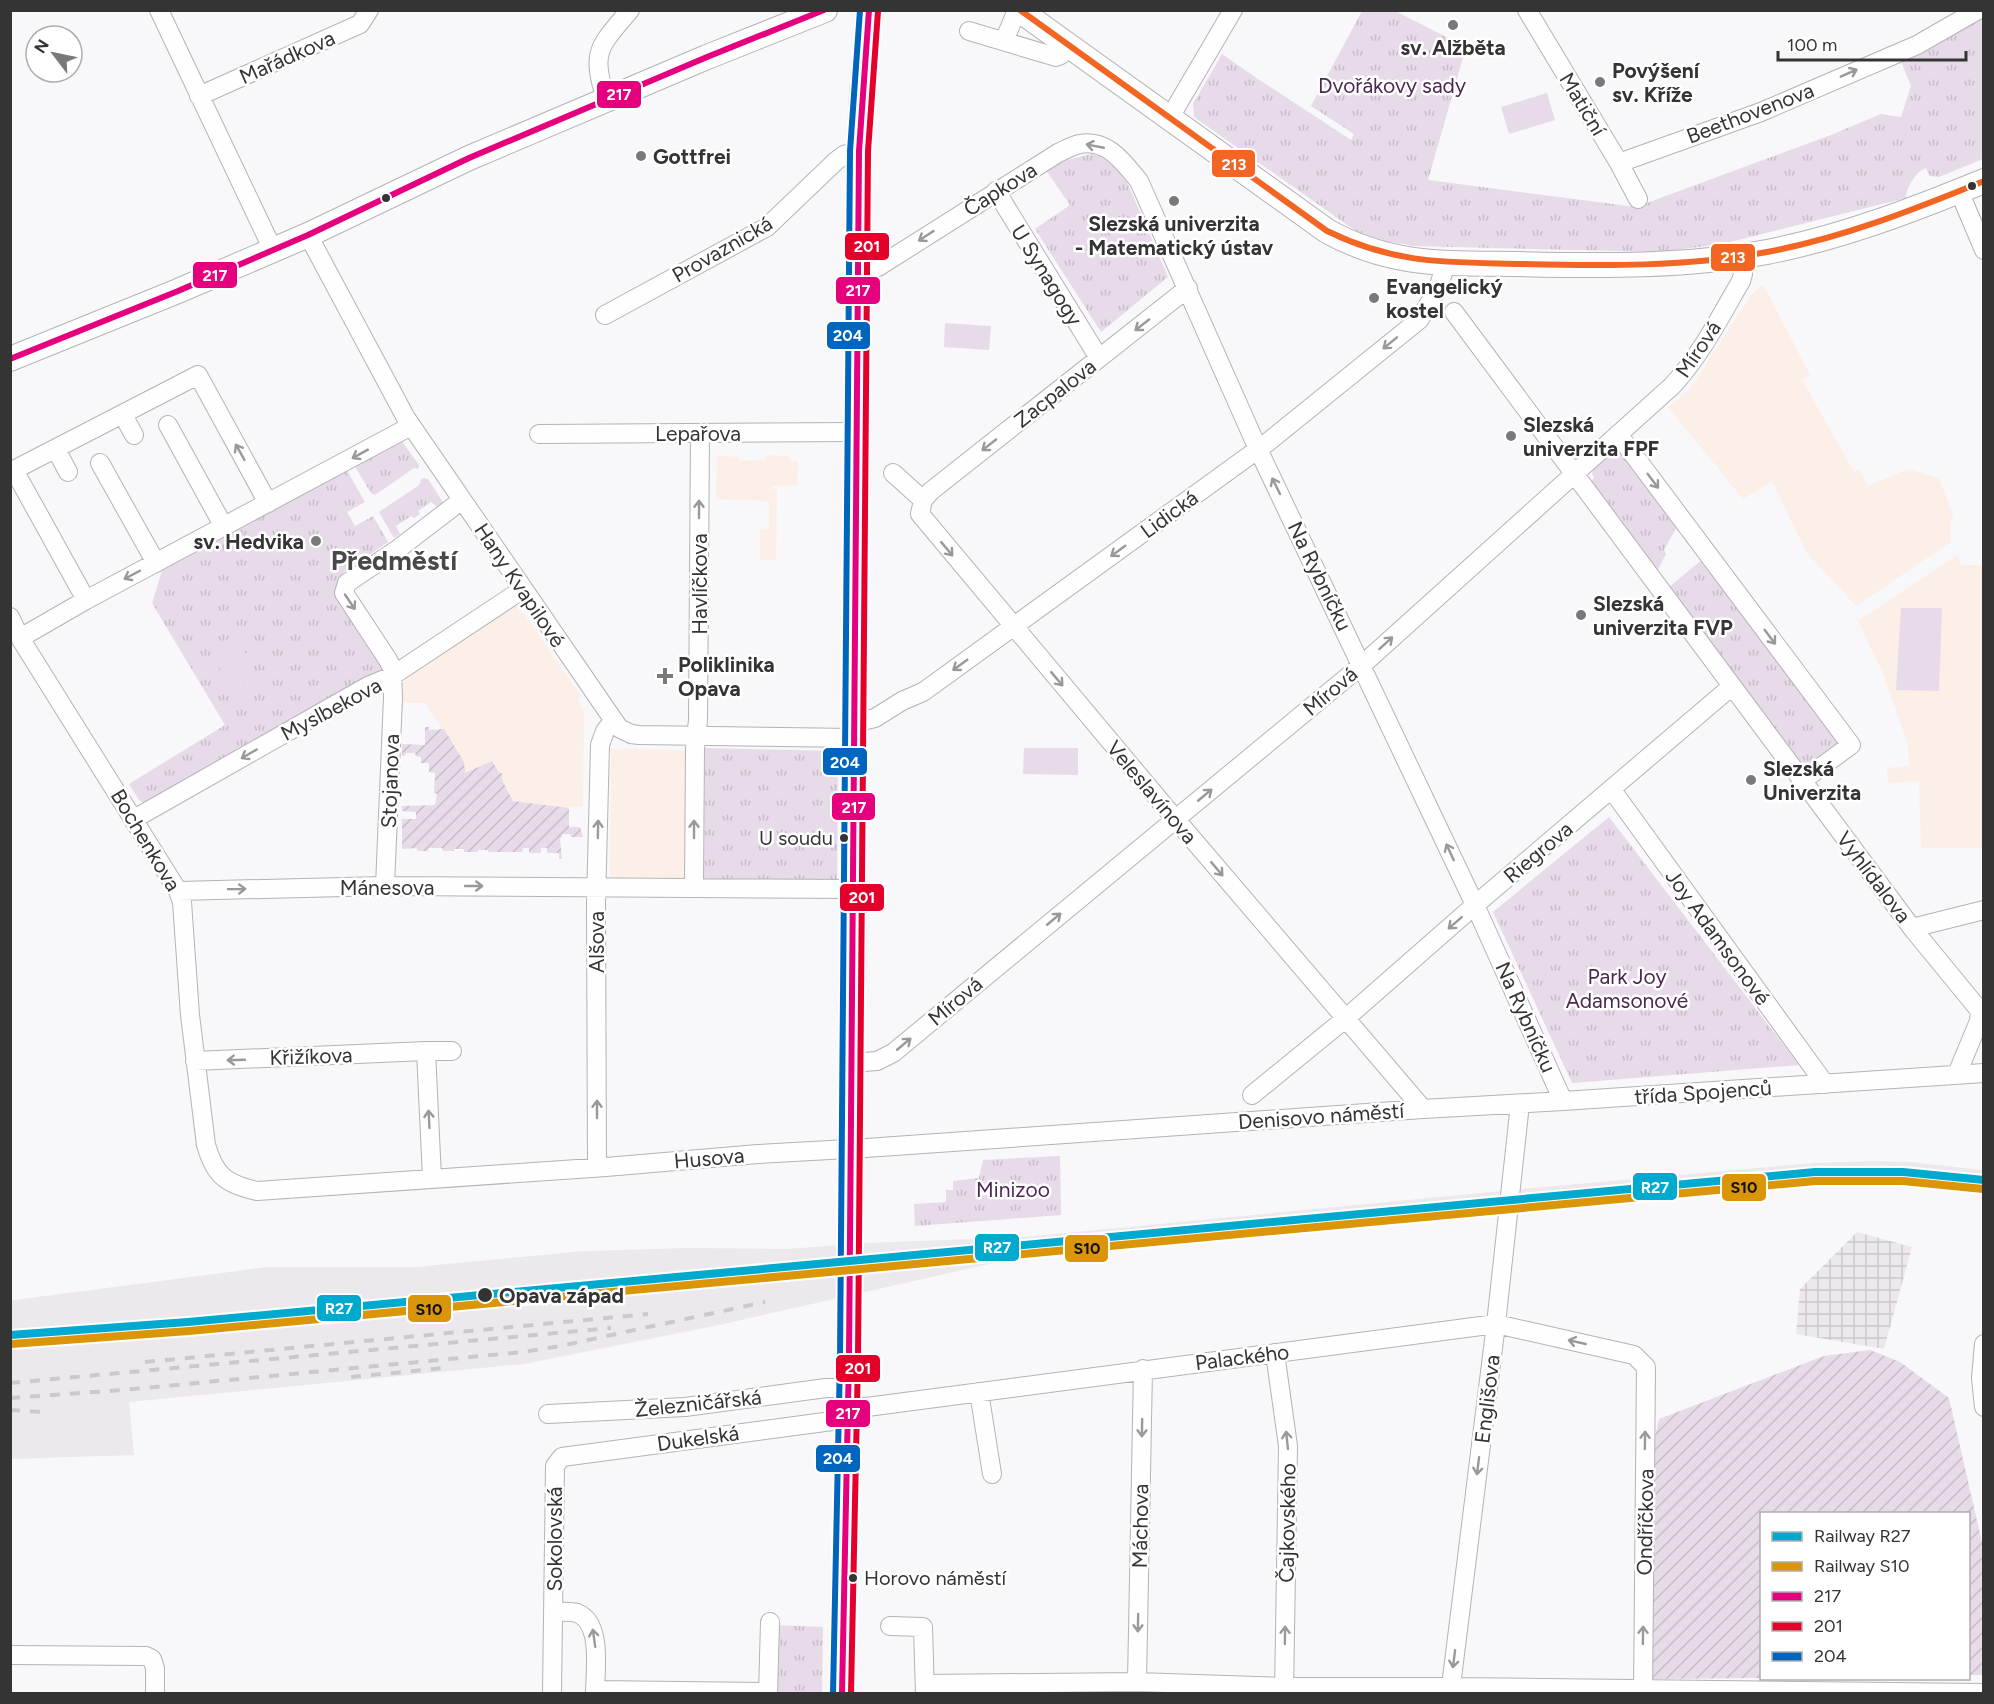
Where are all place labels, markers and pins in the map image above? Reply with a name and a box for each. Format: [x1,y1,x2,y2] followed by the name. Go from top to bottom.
[1446,18,1460,32] marker: sv. Alžběta
[1400,35,1506,60] place label: sv. Alžběta
[1612,58,1701,107] place label: Povýšení sv. Kříže
[1593,75,1607,89] marker: Povýšení sv. Kříže
[653,144,731,169] place label: Gottfrei
[634,149,648,163] marker: Gottfrei
[1966,180,1978,192] unlabelled marker
[380,192,392,204] unlabelled marker
[1167,194,1181,208] marker: Slezská univerzita - Matematický ústav
[1075,211,1274,260] place label: Slezská univerzita - Matematický ústav
[1386,274,1504,323] place label: Evangelický kostel
[1367,291,1381,305] marker: Evangelický kostel
[1523,412,1660,461] place label: Slezská univerzita FPF
[1504,429,1518,443] marker: Slezská univerzita FPF
[193,529,304,554] place label: sv. Hedvika
[309,534,323,548] marker: sv. Hedvika
[1593,591,1733,640] place label: Slezská univerzita FVP
[1574,608,1588,622] marker: Slezská univerzita FVP
[678,652,775,701] place label: Poliklinika Opava
[656,667,674,685] marker: Poliklinika Opava
[1763,756,1861,805] place label: Slezská Univerzita
[1744,773,1758,787] marker: Slezská Univerzita
[759,826,833,850] place label: U soudu
[838,832,850,844] marker: U soudu
[499,1283,624,1308] place label: Opava západ
[476,1286,494,1304] marker: Opava západ
[864,1566,1008,1590] place label: Horovo náměstí
[847,1572,859,1584] marker: Horovo náměstí

